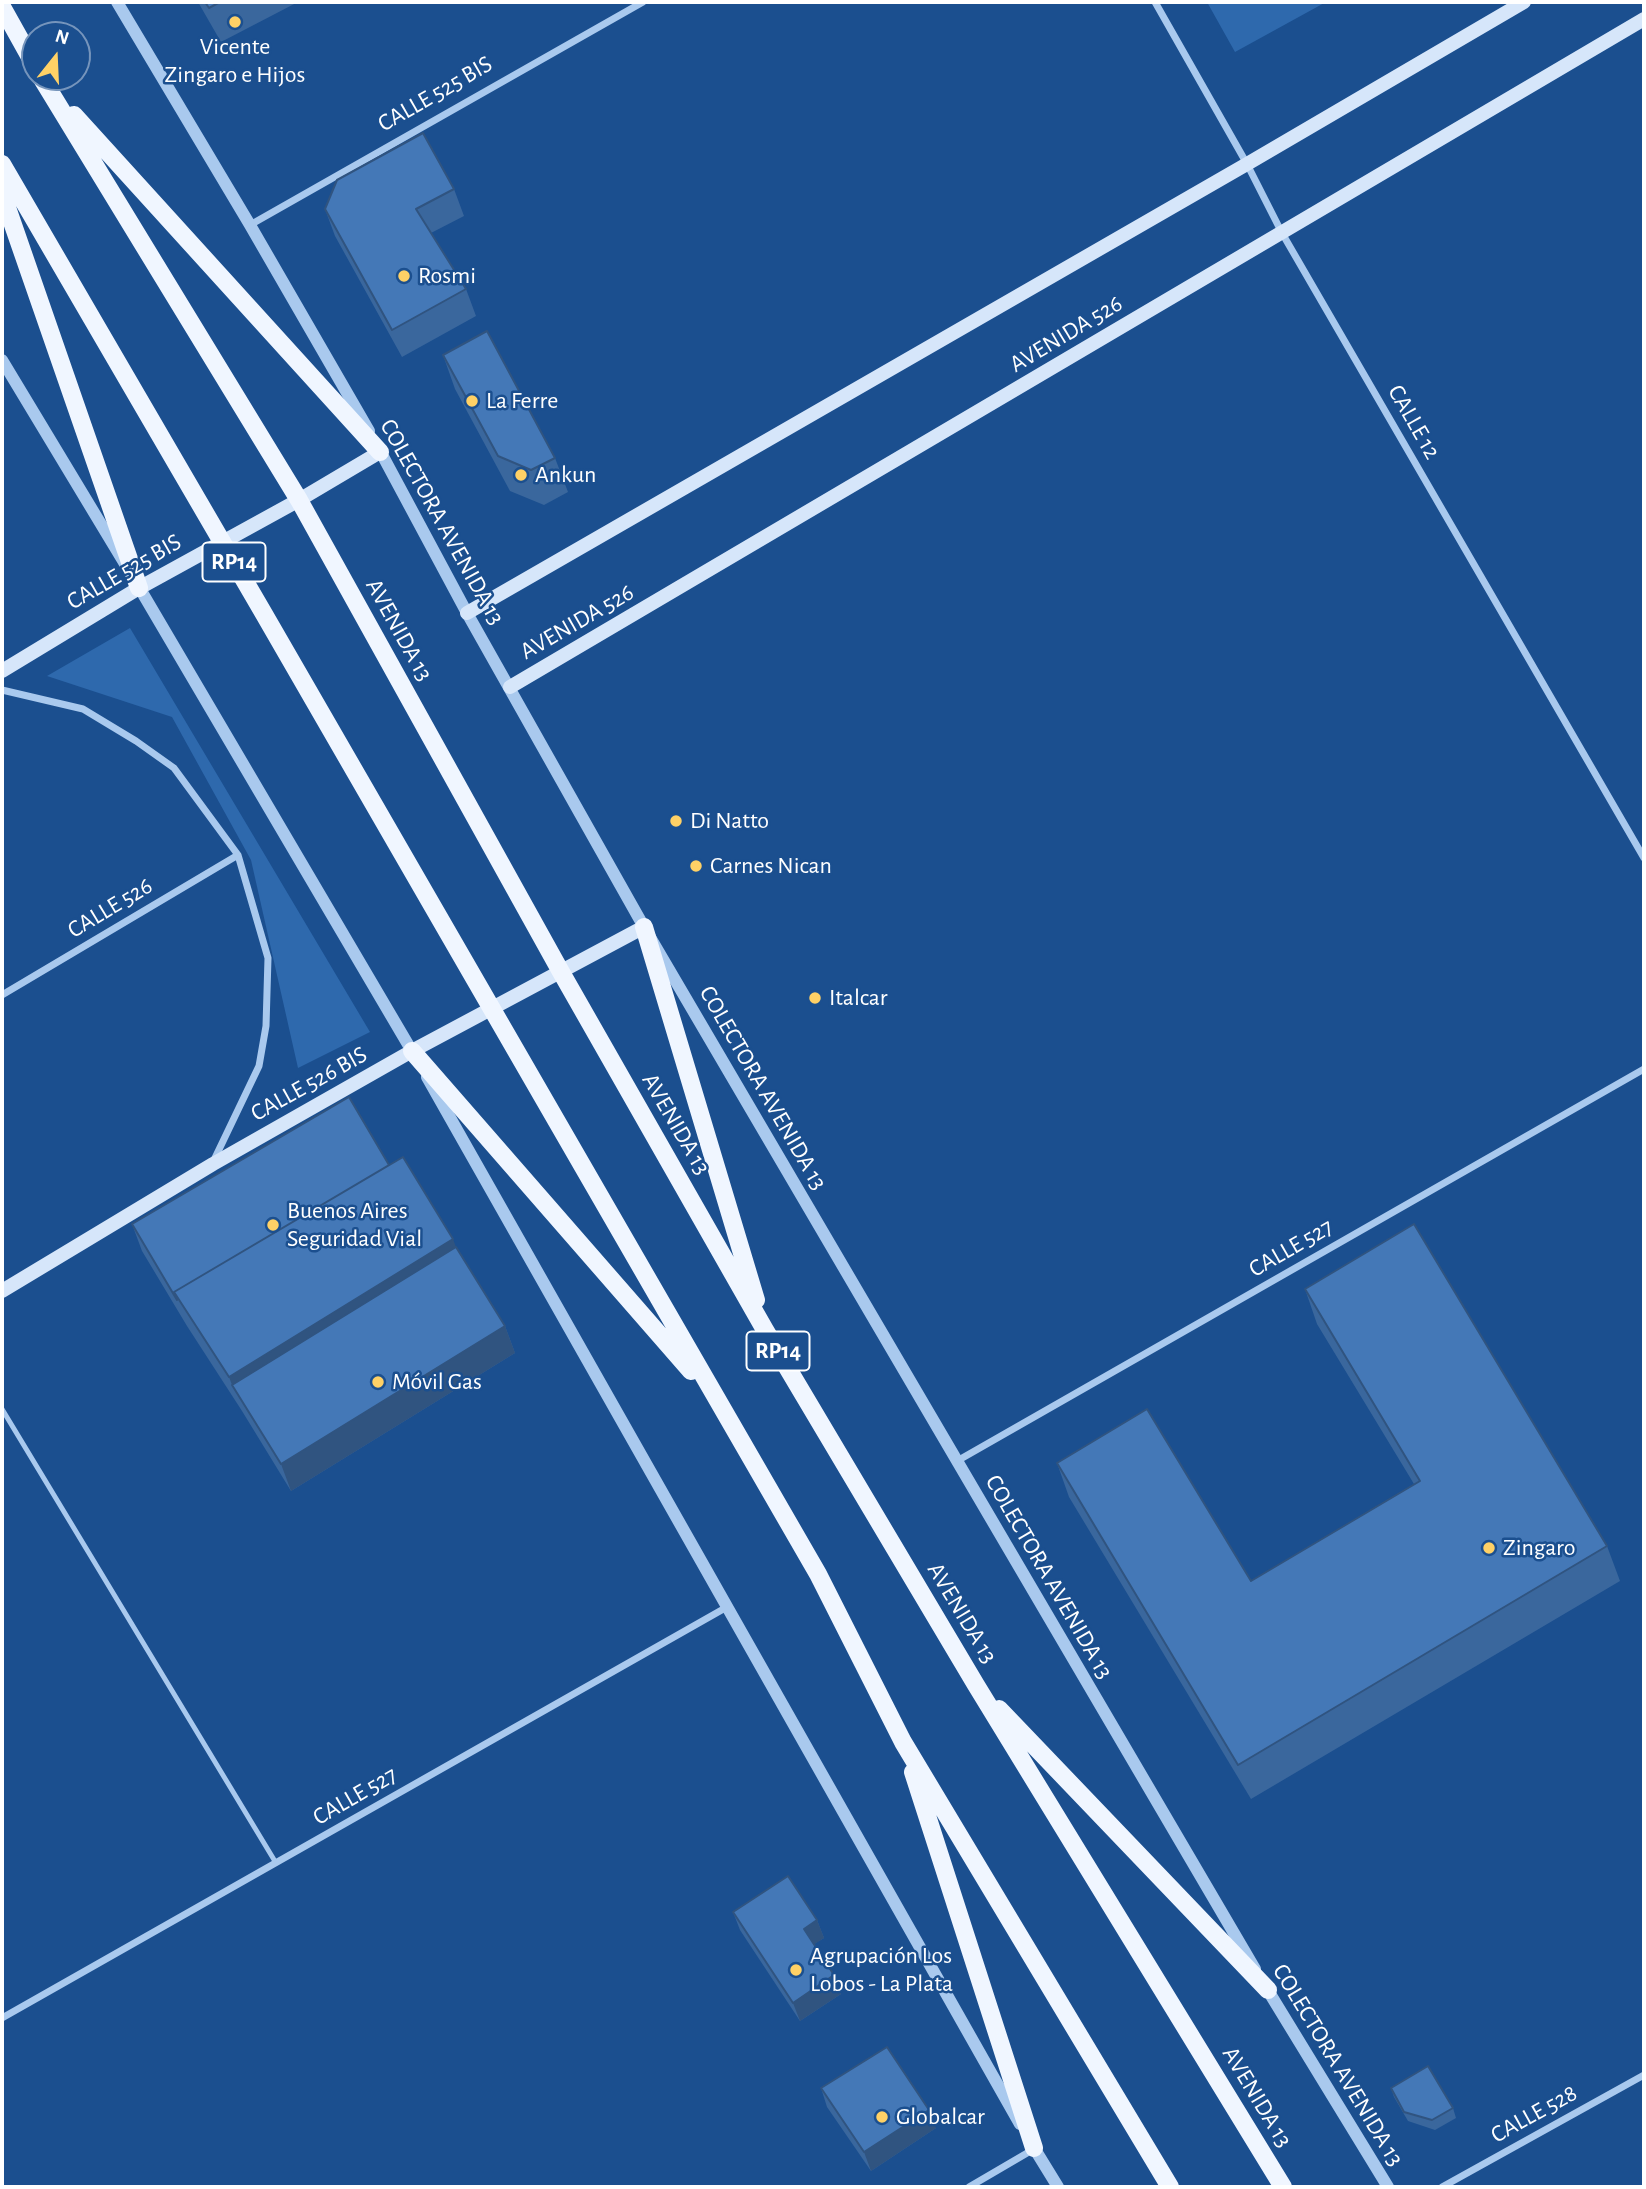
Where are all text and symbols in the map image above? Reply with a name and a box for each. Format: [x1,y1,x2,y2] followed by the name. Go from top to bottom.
[227,14,243,30] marker: Vicente Zingaro e Hijos
[21,21,91,91] north arrow
[53,26,71,49] text: N
[165,33,305,89] place label: Vicente Zingaro e Hijos
[373,50,497,138] street label: CALLE 525 BIS
[418,262,476,290] place label: Rosmi
[396,268,412,284] marker: Rosmi
[1004,289,1128,379] street label: AVENIDA 526
[1381,380,1447,464] street label: CALLE 12
[486,387,558,415] place label: La Ferre
[464,393,480,409] marker: La Ferre
[373,414,511,630] street label: COLECTORA AVENIDA 13
[535,461,596,489] place label: Ankun
[513,467,529,483] marker: Ankun
[62,528,186,616] street label: CALLE 525 BIS
[202,542,266,582] road number: RP14
[359,574,439,686] street label: AVENIDA 13
[515,578,639,666] street label: AVENIDA 526
[690,807,769,835] place label: Di Natto
[668,813,684,829] marker: Di Natto
[710,852,832,880] place label: Carnes Nican
[688,858,704,874] marker: Carnes Nican
[62,871,158,945] street label: CALLE 526
[693,981,833,1195] street label: COLECTORA AVENIDA 13
[829,984,887,1012] place label: Italcar
[807,990,823,1006] marker: Italcar
[246,1040,372,1128] street label: CALLE 526 BIS
[635,1068,717,1180] street label: AVENIDA 13
[287,1197,422,1253] place label: Buenos Aires Seguridad Vial
[1244,1212,1338,1284] street label: CALLE 527
[265,1217,281,1233] marker: Buenos Aires Seguridad Vial
[746,1332,810,1370] road number: RP14
[392,1368,482,1396] place label: Móvil Gas
[370,1374,386,1390] marker: Móvil Gas
[979,1470,1119,1684] street label: COLECTORA AVENIDA 13
[1503,1534,1576,1562] place label: Zingaro
[1481,1540,1497,1556] marker: Zingaro
[921,1557,1003,1669] street label: AVENIDA 13
[308,1760,402,1832] street label: CALLE 527
[810,1942,953,1998] place label: Agrupación Los Lobos - La Plata
[1266,1959,1410,2171] street label: COLECTORA AVENIDA 13
[788,1962,804,1978] marker: Agrupación Los Lobos - La Plata
[1216,2041,1298,2153] street label: AVENIDA 13
[1486,2079,1582,2149] street label: CALLE 528
[896,2103,985,2131] place label: Globalcar
[874,2109,890,2125] marker: Globalcar

